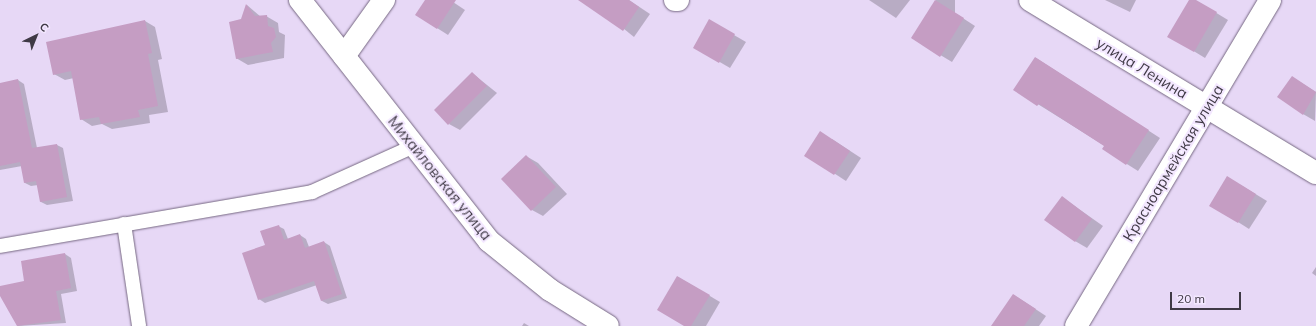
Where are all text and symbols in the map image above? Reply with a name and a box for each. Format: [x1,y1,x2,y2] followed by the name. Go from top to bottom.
[16,16,56,56] north arrow
[37,20,52,35] text: С
[1093,34,1191,102] street label: улица Ленина
[1119,81,1227,245] street label: Красноармейская улица
[384,112,496,244] street label: Михайловская улица
[1172,284,1243,310] scale bar
[1177,291,1205,306] text: 20 m

